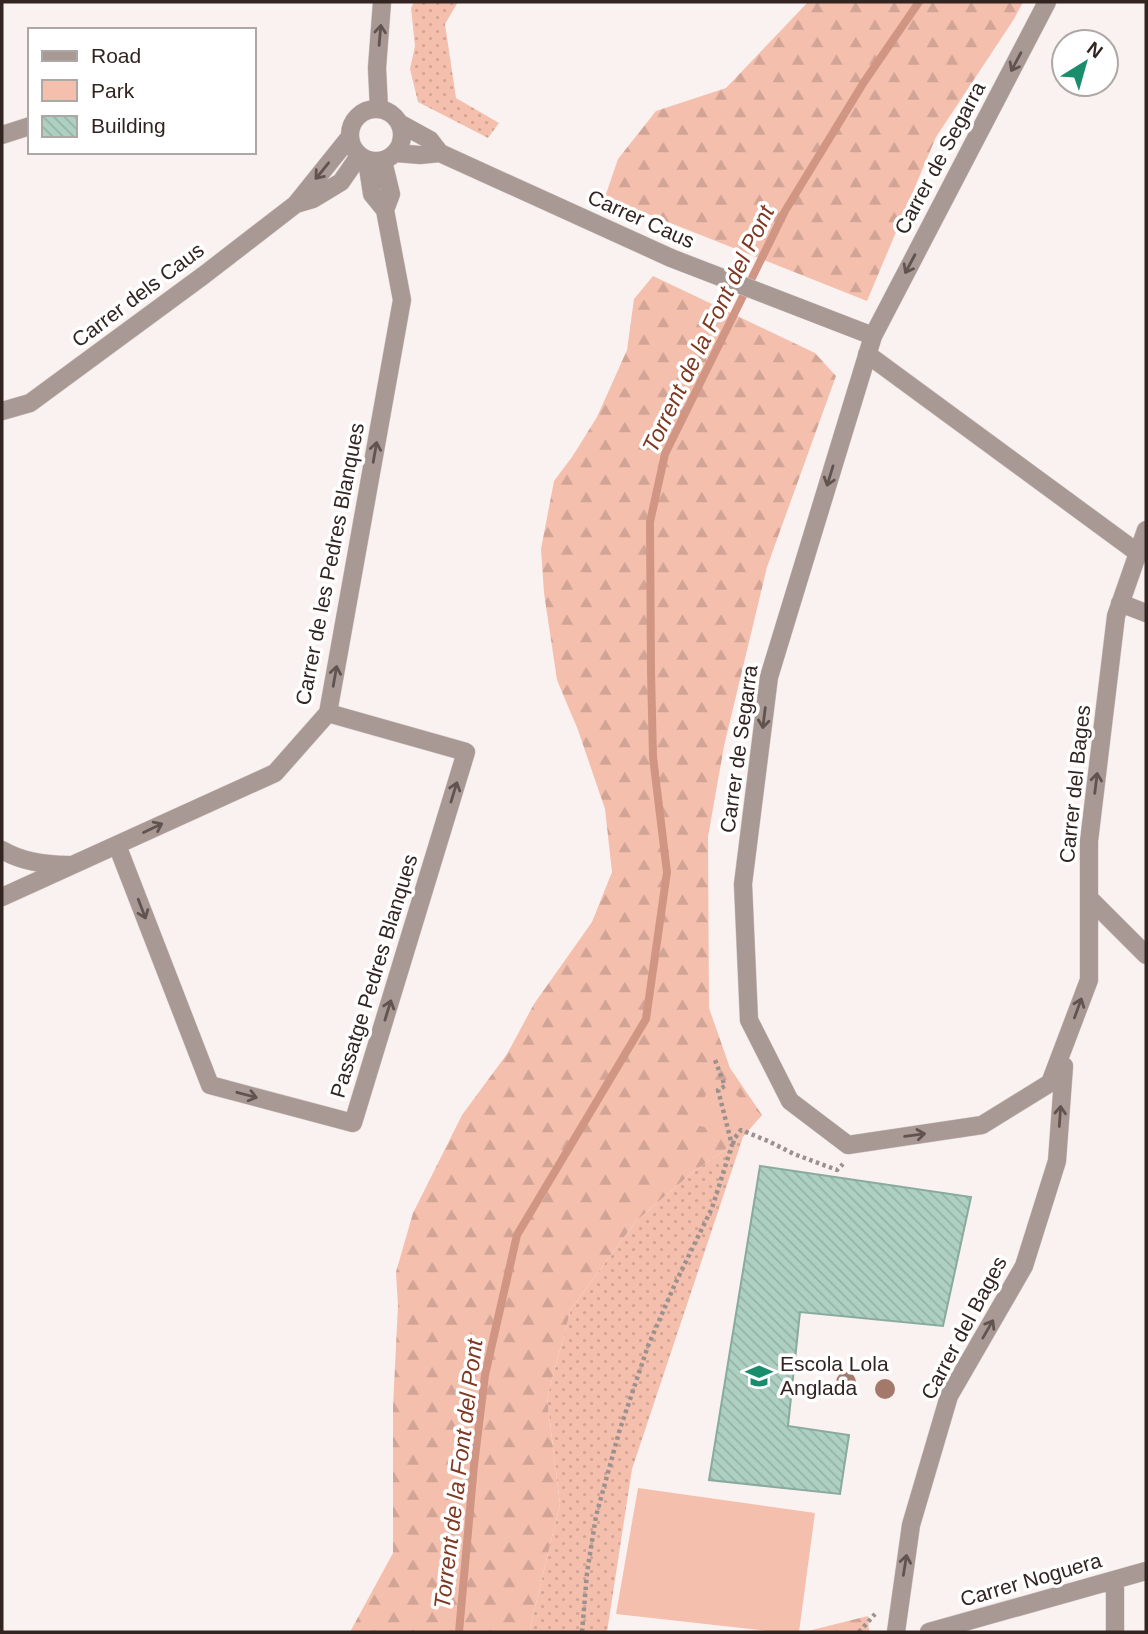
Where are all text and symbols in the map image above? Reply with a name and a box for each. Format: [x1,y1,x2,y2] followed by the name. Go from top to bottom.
[374,24,387,47] one-way arrow
[28,28,256,154] legend
[1050,28,1120,98] north arrow
[1083,37,1107,62] text: N
[91,44,141,67] text: Road
[1008,51,1022,72] one-way arrow
[890,77,990,238] street label: Carrer de Segarra
[91,79,135,102] text: Park
[91,114,166,137] text: Building
[315,161,330,179] one-way arrow
[584,185,698,252] street label: Carrer Caus
[637,200,780,457] water label: Torrent de la Font del Pont
[67,238,208,352] street label: Carrer dels Caus
[903,253,917,274] one-way arrow
[291,421,368,707] street label: Carrer de les Pedres Blanques
[369,441,382,464] one-way arrow
[823,465,836,487] one-way arrow
[715,663,762,834] street label: Carrer de Segarra
[329,665,342,688] one-way arrow
[1055,704,1094,864] street label: Carrer del Bages
[757,707,770,729] one-way arrow
[1089,772,1102,795] one-way arrow
[448,782,461,804] one-way arrow
[142,821,163,835] one-way arrow
[325,851,422,1100] street label: Passatge Pedres Blanques
[137,897,149,919] one-way arrow
[1073,998,1086,1020] one-way arrow
[382,999,395,1021] one-way arrow
[235,1089,258,1102] one-way arrow
[1054,1106,1067,1128] one-way arrow
[904,1128,926,1141] one-way arrow
[916,1252,1011,1403] street label: Carrer del Bages
[982,1319,995,1340] one-way arrow
[429,1336,488,1610] water label: Torrent de la Font del Pont
[780,1352,889,1399] place label: Escola Lola Anglada
[744,1361,774,1391] school or university icon: Escola Lola Anglada
[958,1548,1104,1611] street label: Carrer Noguera
[899,1554,912,1577] one-way arrow

